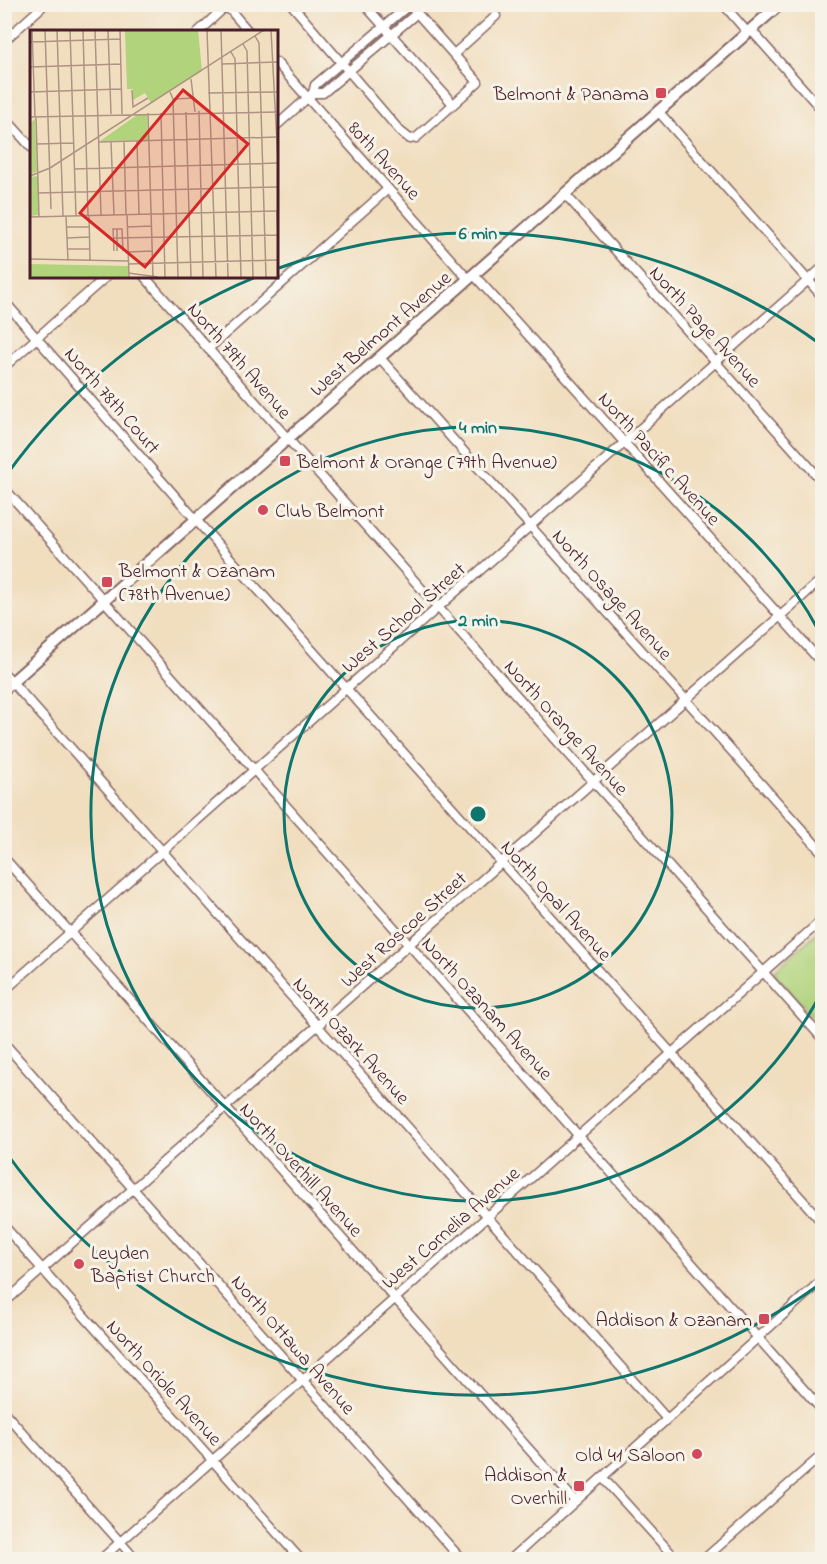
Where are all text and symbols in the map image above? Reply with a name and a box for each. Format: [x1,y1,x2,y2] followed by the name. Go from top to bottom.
[30,30,278,278] inset map
[492,81,649,110] place label: Belmont & Panama
[654,86,668,100] marker: Belmont & Panama
[340,116,426,208] street label: 80th Avenue
[459,222,497,248] text: 6 min
[641,260,767,396] street label: North Page Avenue
[304,265,459,405] street label: West Belmont Avenue
[179,297,297,426] street label: North 79th Avenue
[56,342,166,462] street label: North 78th Court
[590,386,726,533] street label: North Pacific Avenue
[459,416,497,442] text: 4 min
[296,449,557,479] place label: Belmont & Orange (79th Avenue)
[278,454,292,468] marker: Belmont & Orange (79th Avenue)
[275,498,385,527] place label: Club Belmont
[256,503,270,517] marker: Club Belmont
[543,523,678,669] street label: North Osage Avenue
[336,556,473,681] street label: West School Street
[118,558,275,610] place label: Belmont & Ozanam (78th Avenue)
[100,575,114,589] marker: Belmont & Ozanam (78th Avenue)
[457,609,498,635] text: 2 min
[495,654,634,804] street label: North Orange Avenue
[468,804,488,824] centre of rings
[493,835,618,969] street label: North Opal Avenue
[335,866,475,996] street label: West Roscoe Street
[414,931,559,1088] street label: North Ozanam Avenue
[285,971,416,1112] street label: North Ozark Avenue
[232,1097,369,1245] street label: North Overhill Avenue
[376,1160,527,1297] street label: West Cornelia Avenue
[90,1240,215,1292] place label: Leyden Baptist Church
[72,1257,86,1271] marker: Leyden Baptist Church
[223,1269,361,1422] street label: North Ottawa Avenue
[596,1307,752,1336] place label: Addison & Ozanam
[757,1312,771,1326] marker: Addison & Ozanam
[98,1314,228,1453] street label: North Oriole Avenue
[575,1442,685,1471] place label: Old 41 Saloon
[690,1447,704,1461] marker: Old 41 Saloon
[484,1462,567,1514] place label: Addison & Overhill
[572,1479,586,1493] marker: Addison & Overhill

